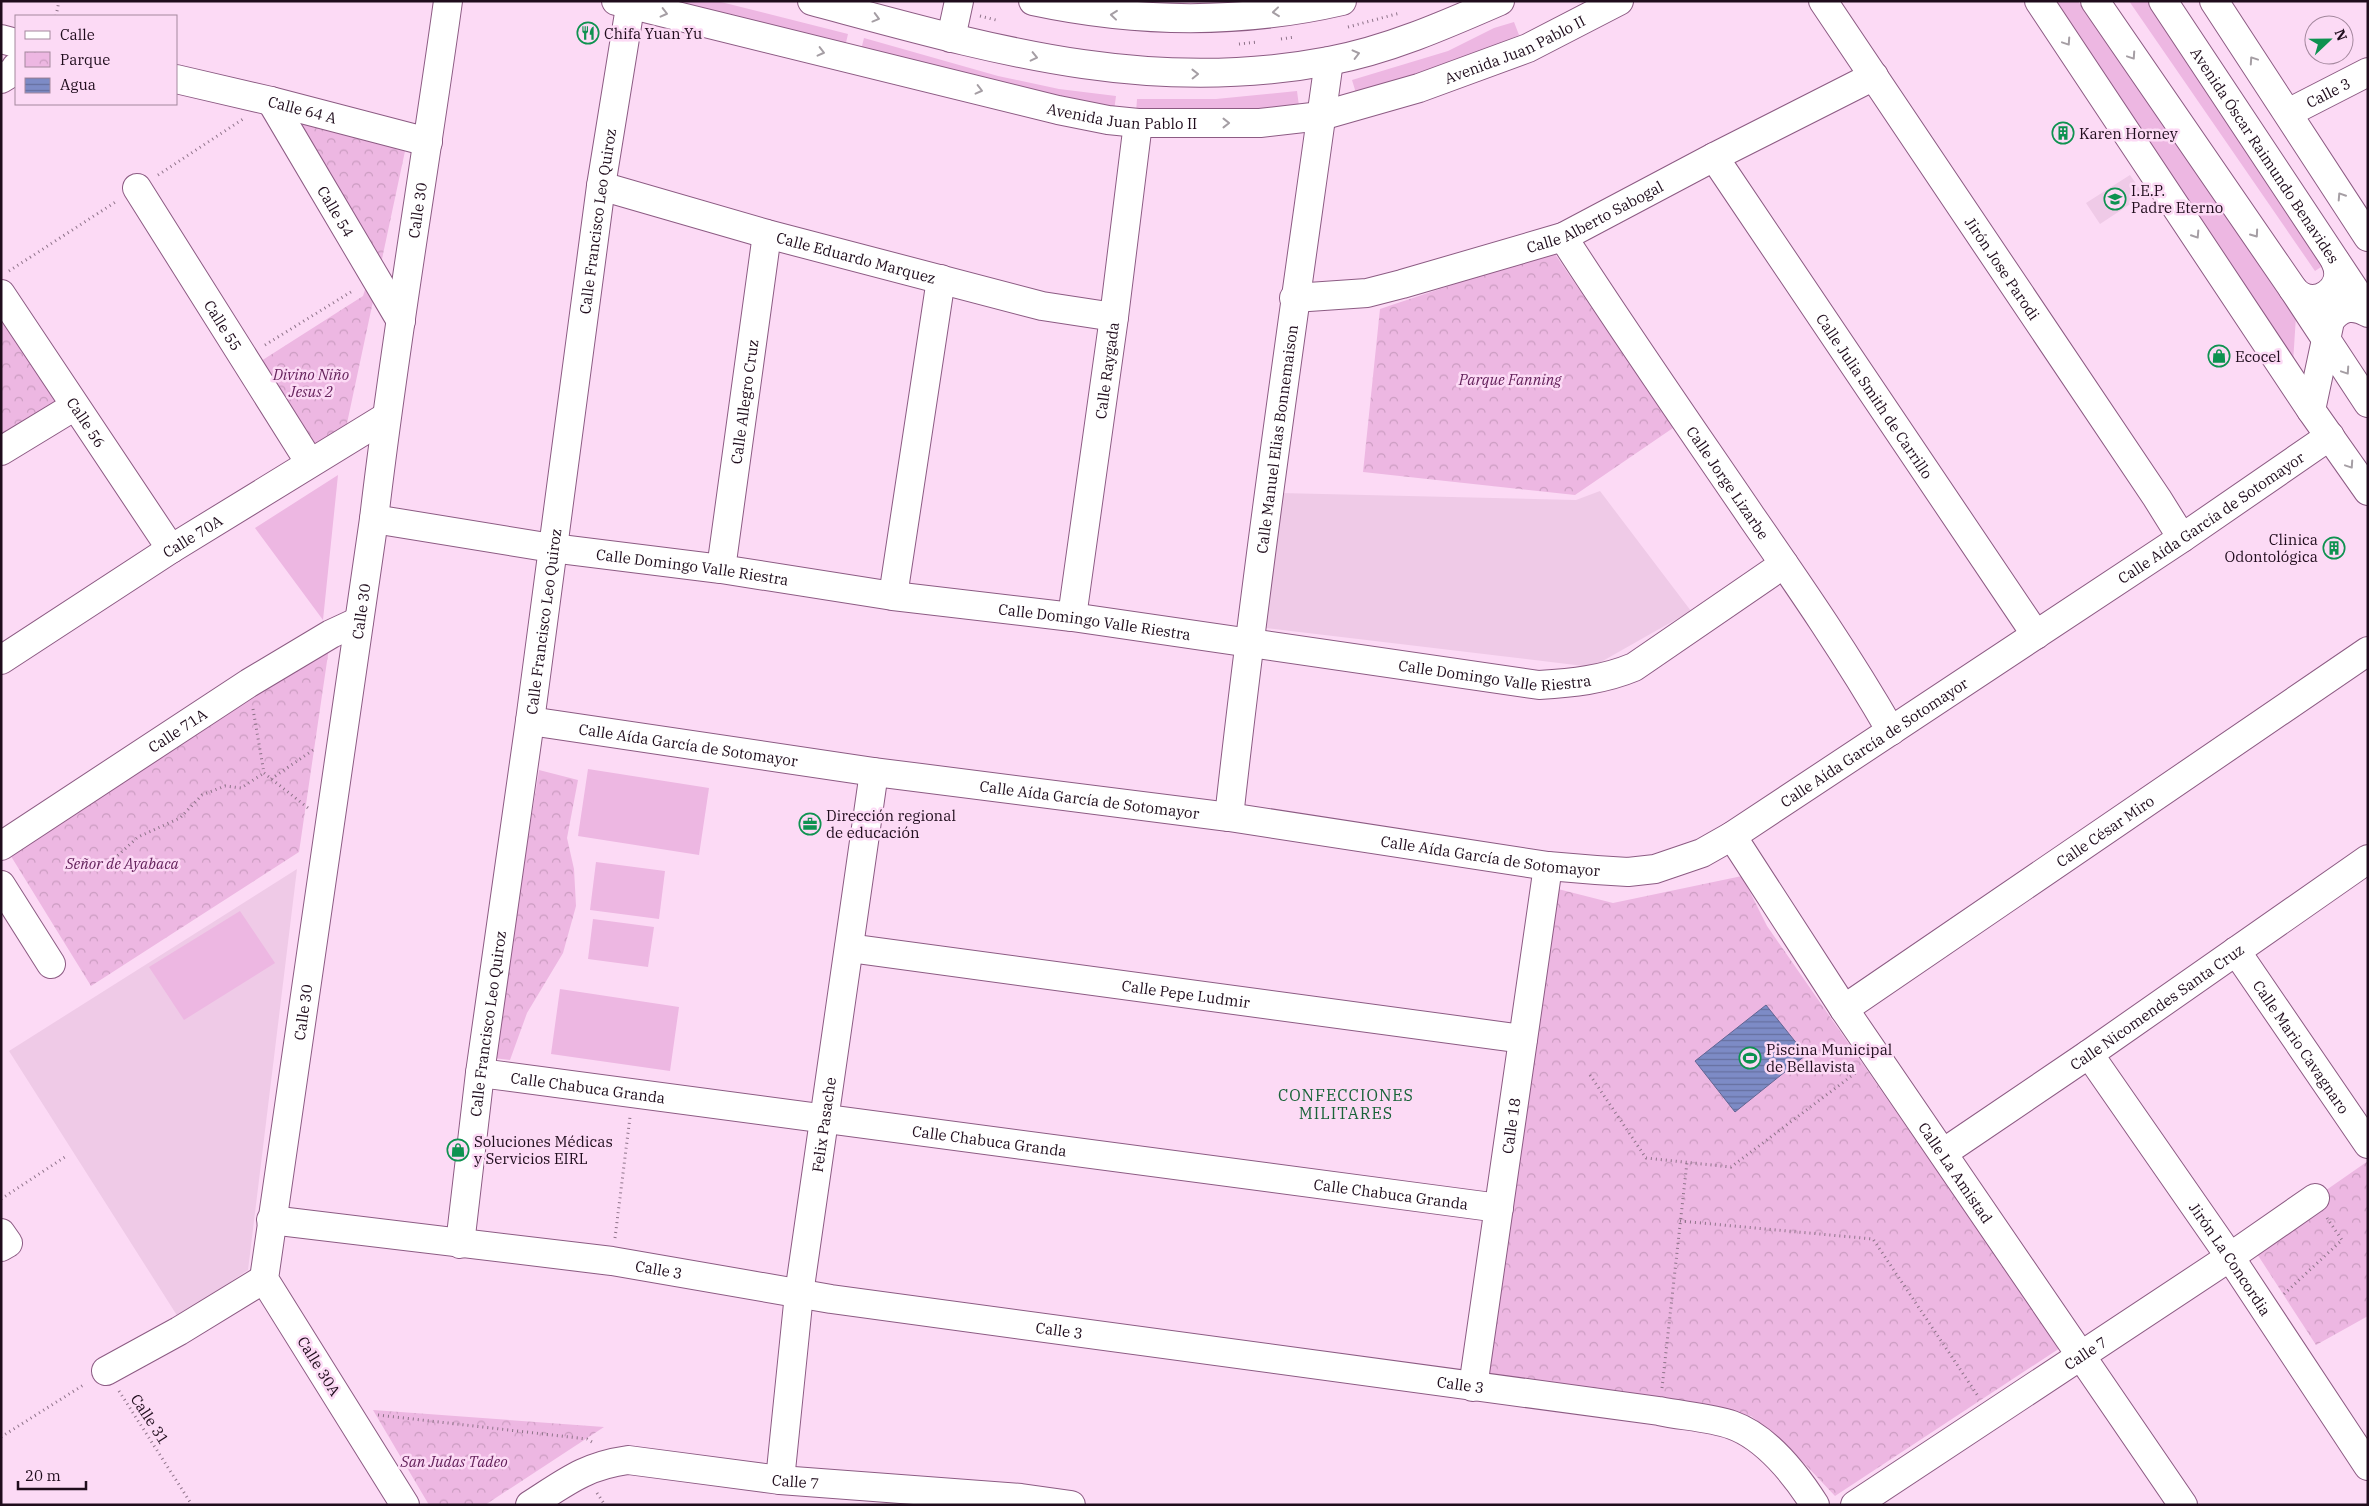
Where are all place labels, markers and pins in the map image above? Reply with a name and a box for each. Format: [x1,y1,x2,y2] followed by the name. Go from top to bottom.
[576,21,600,45] restaurant icon: Chifa Yuan Yu
[604,24,702,43] place label: Chifa Yuan Yu
[2051,121,2075,145] building icon: Karen Horney
[2079,124,2178,143] place label: Karen Horney
[2131,181,2223,217] place label: I.E.P. Padre Eterno
[2103,187,2127,211] school or university icon: I.E.P. Padre Eterno
[2207,344,2231,368] shop icon: Ecocel
[2235,347,2281,366] place label: Ecocel
[2225,530,2318,566] place label: Clinica Odontológica
[2322,536,2346,560] building icon: Clinica Odontológica
[826,806,956,842] place label: Dirección regional de educación
[798,812,822,836] office icon: Dirección regional de educación
[1766,1040,1892,1076] place label: Piscina Municipal de Bellavista
[1738,1046,1762,1070] sports icon: Piscina Municipal de Bellavista
[474,1132,613,1168] place label: Soluciones Médicas y Servicios EIRL
[446,1138,470,1162] shop icon: Soluciones Médicas y Servicios EIRL

